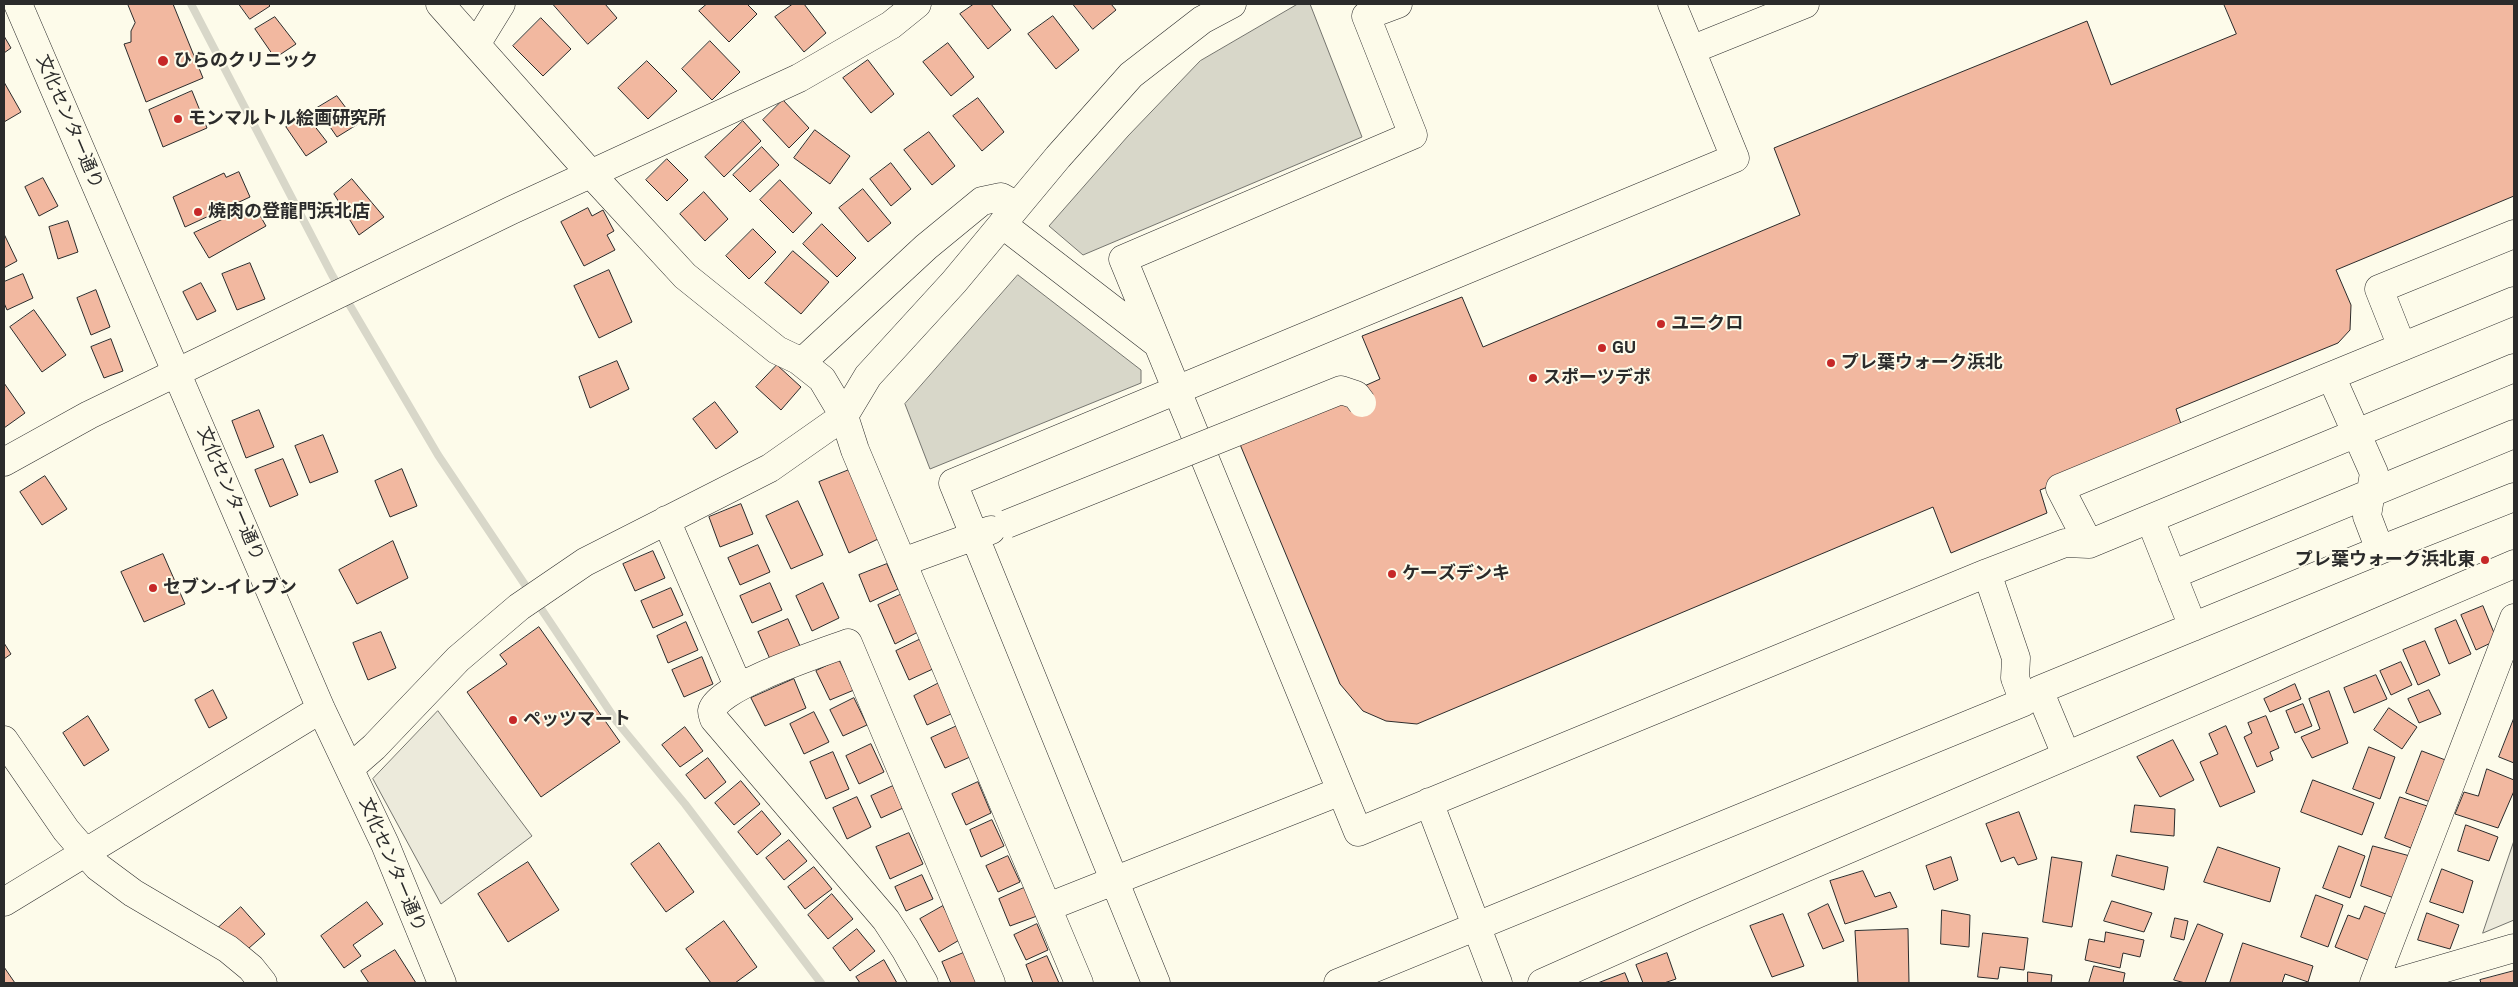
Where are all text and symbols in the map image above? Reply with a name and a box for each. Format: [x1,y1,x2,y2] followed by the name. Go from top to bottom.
[174,50,318,72] place label: ひらのクリニック
[31,52,107,192] street label: 文化センター通り
[156,54,170,68] marker: ひらのクリニック
[188,108,386,130] place label: モンマルトル絵画研究所
[172,113,184,125] marker: モンマルトル絵画研究所
[208,201,370,223] place label: 焼肉の登龍門浜北店
[192,206,204,218] marker: 焼肉の登龍門浜北店
[1671,313,1743,335] place label: ユニクロ
[1655,318,1667,330] marker: ユニクロ
[1612,337,1636,359] place label: GU
[1596,342,1608,354] marker: GU
[1841,352,2003,374] place label: プレ葉ウォーク浜北
[1825,357,1837,369] marker: プレ葉ウォーク浜北
[1543,367,1651,389] place label: スポーツデポ
[1527,372,1539,384] marker: スポーツデポ
[192,424,268,564] street label: 文化センター通り
[2295,549,2475,571] place label: プレ葉ウォーク浜北東
[2479,554,2491,566] marker: プレ葉ウォーク浜北東
[1402,563,1510,585] place label: ケーズデンキ
[1386,568,1398,580] marker: ケーズデンキ
[163,577,297,599] place label: セブン-イレブン
[147,582,159,594] marker: セブン-イレブン
[523,709,631,731] place label: ペッツマート
[507,714,519,726] marker: ペッツマート
[354,795,430,935] street label: 文化センター通り

